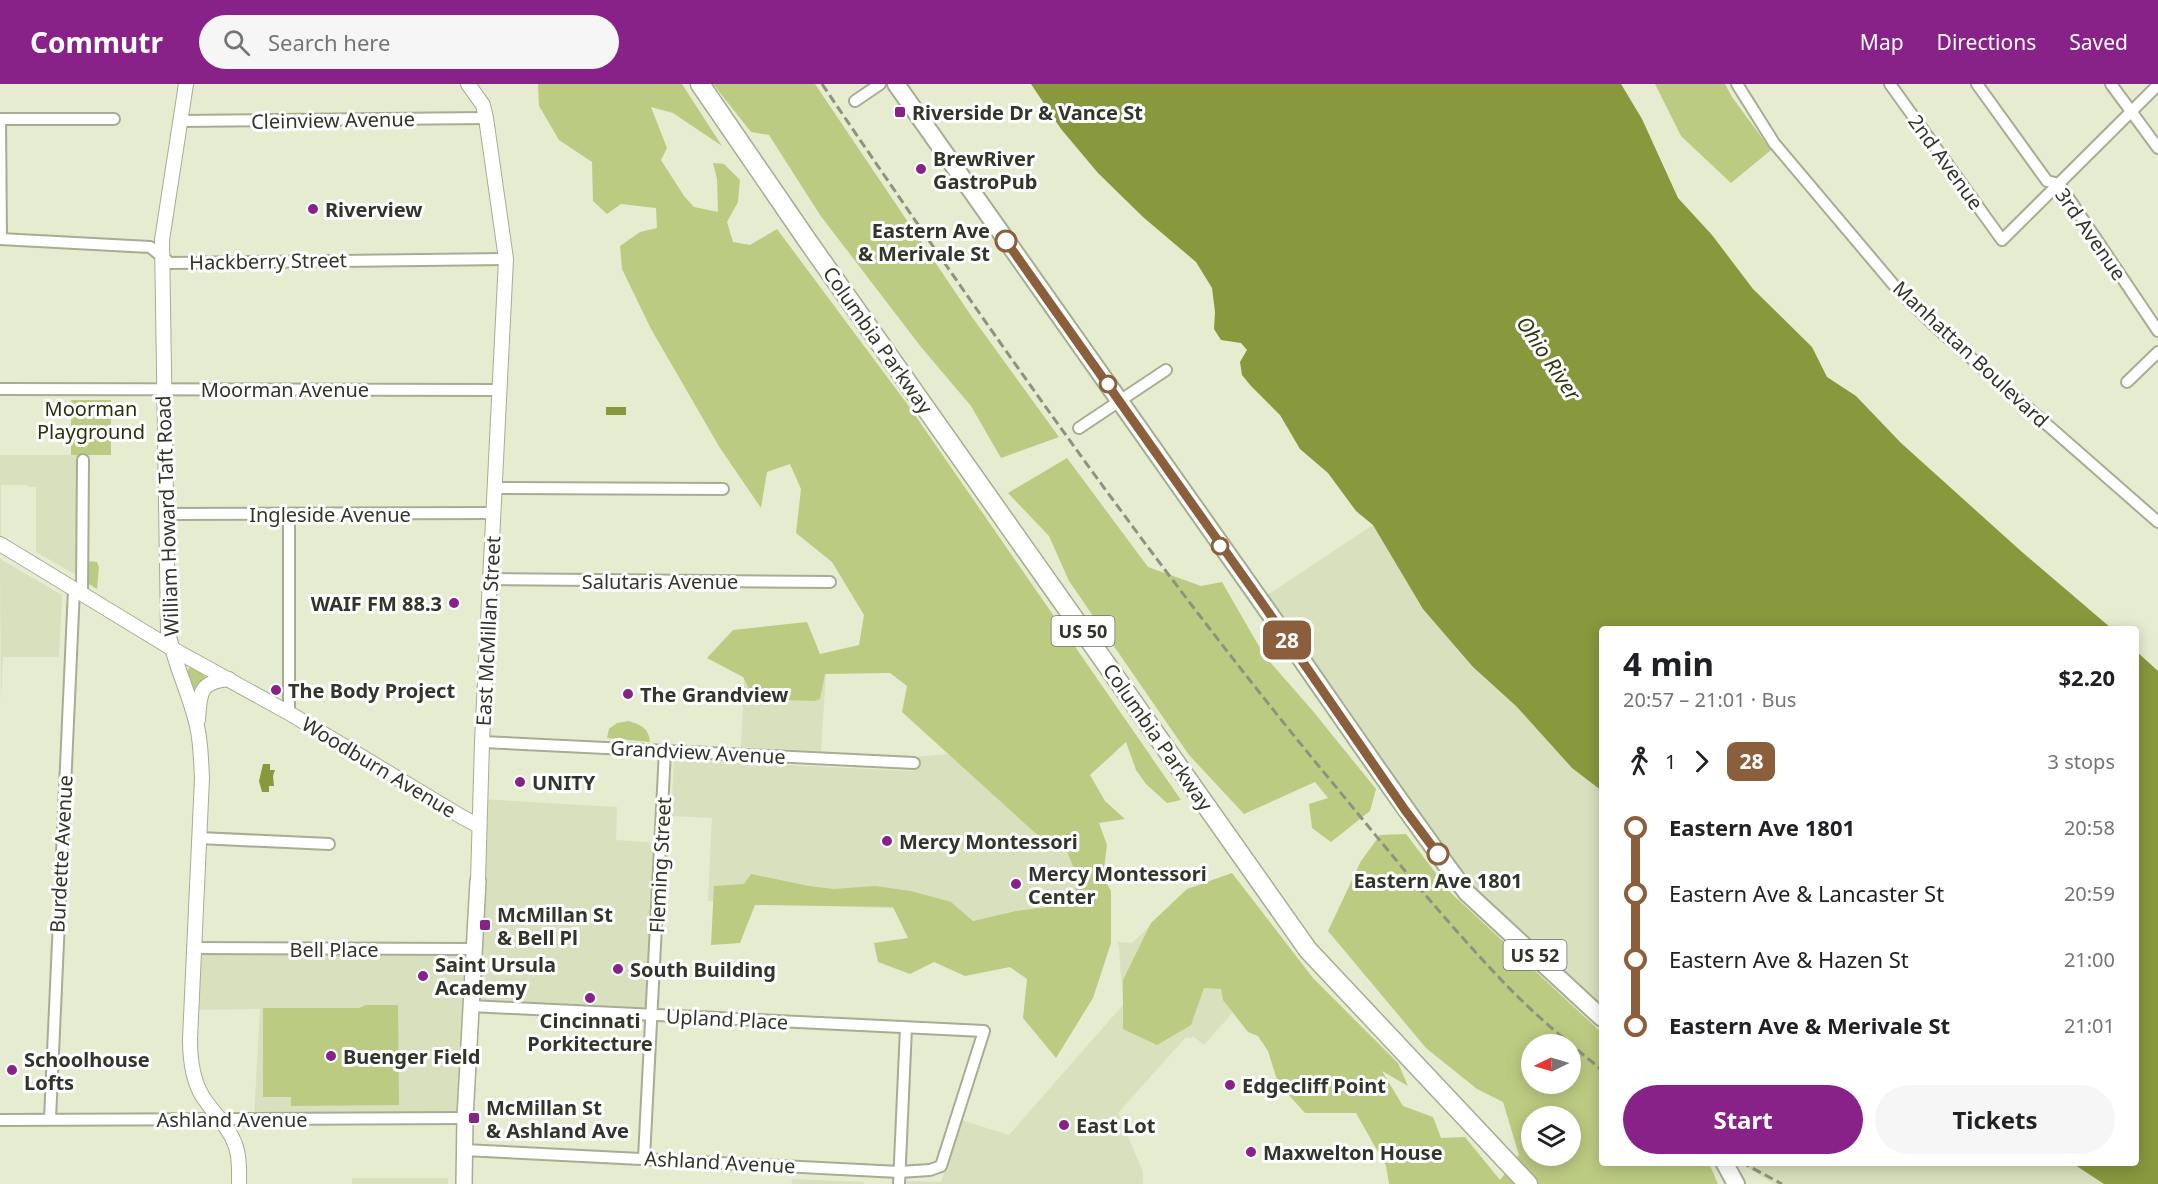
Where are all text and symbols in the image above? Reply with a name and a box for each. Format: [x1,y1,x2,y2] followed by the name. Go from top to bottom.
[199,15,619,69] search box
[30,23,163,61] text: Commutr
[220,26,253,59] icon: search
[268,27,390,57] text: Search here
[1860,28,1904,56] text: Map
[1937,28,2036,56] text: Directions
[2069,28,2128,56] text: Saved
[912,99,1143,126] place label: Riverside Dr & Vance St
[251,105,415,135] street label: Cleinview Avenue
[893,105,907,119] marker: Riverside Dr & Vance St
[1902,109,1990,215] street label: 2nd Avenue
[933,145,1037,195] place label: BrewRiver GastroPub
[914,162,928,176] marker: BrewRiver GastroPub
[2049,182,2133,286] street label: 3rd Avenue
[325,196,422,223] place label: Riverview
[306,202,320,216] marker: Riverview
[858,217,990,267] place label: Eastern Ave & Merivale St
[995,230,1017,252] marker: Eastern Ave & Merivale St
[189,246,347,276] street label: Hackberry Street
[817,261,939,420] street label: Columbia Parkway
[1887,275,2055,433] street label: Manhattan Boulevard
[1511,310,1588,407] water label: Ohio River
[1099,375,1117,393] unlabelled marker
[201,376,369,403] street label: Moorman Avenue
[37,395,145,445] park label: Moorman Playground
[149,395,185,637] street label: William Howard Taft Road
[249,501,411,528] street label: Ingleside Avenue
[470,535,506,727] street label: East McMillan Street
[1211,537,1229,555] unlabelled marker
[582,568,738,595] street label: Salutaris Avenue
[311,590,442,617] place label: WAIF FM 88.3
[447,596,461,610] marker: WAIF FM 88.3
[1052,616,1114,646] road number: US 50
[1260,620,1314,660] line badge: 28
[1275,626,1299,654] text: 28
[1623,641,1714,686] text: 4 min
[1097,658,1219,817] street label: Columbia Parkway
[2058,662,2115,692] text: $2.20
[288,677,455,704] place label: The Body Project
[640,681,788,708] place label: The Grandview
[269,683,283,697] marker: The Body Project
[1623,686,1796,713] text: 20:57 – 21:01 · Bus
[621,687,635,701] marker: The Grandview
[297,710,461,824] street label: Woodburn Avenue
[610,734,786,770] street label: Grandview Avenue
[1623,745,1656,778] icon: walk
[1685,745,1718,778] icon: forward
[1739,747,1763,775] text: 28
[1665,748,1676,775] text: 1
[2048,748,2115,775] text: 3 stops
[532,769,596,796] place label: UNITY
[43,774,79,934] street label: Burdette Avenue
[513,775,527,789] marker: UNITY
[643,796,677,934] street label: Fleming Street
[1669,812,1855,842] text: Eastern Ave 1801
[2064,814,2115,841] text: 20:58
[899,828,1078,855] place label: Mercy Montessori
[880,834,894,848] marker: Mercy Montessori
[1427,843,1449,865] marker: Eastern Ave 1801
[1028,860,1207,910] place label: Mercy Montessori Center
[1353,867,1523,894] place label: Eastern Ave 1801
[1009,877,1023,891] marker: Mercy Montessori Center
[1669,878,1944,908] text: Eastern Ave & Lancaster St
[2064,880,2115,907] text: 20:59
[497,901,613,951] place label: McMillan St & Bell Pl
[478,918,492,932] marker: McMillan St & Bell Pl
[289,936,379,963] street label: Bell Place
[1504,940,1567,970] road number: US 52
[1669,944,1909,974] text: Eastern Ave & Hazen St
[2064,946,2115,973] text: 21:00
[435,951,556,1001] place label: Saint Ursula Academy
[630,956,776,983] place label: South Building
[611,962,625,976] marker: South Building
[416,969,430,983] marker: Saint Ursula Academy
[583,991,597,1005] marker: Cincinnati Porkitecture
[665,1002,789,1036] street label: Upland Place
[527,1007,653,1057] place label: Cincinnati Porkitecture
[1669,1010,1950,1040] text: Eastern Ave & Merivale St
[2064,1012,2115,1039] text: 21:01
[1521,1034,1581,1094] north arrow
[1521,1034,1581,1166] map controls
[343,1043,480,1070] place label: Buenger Field
[24,1046,150,1096] place label: Schoolhouse Lofts
[324,1049,338,1063] marker: Buenger Field
[5,1063,19,1077] marker: Schoolhouse Lofts
[1242,1072,1386,1099] place label: Edgecliff Point
[1223,1078,1237,1092] marker: Edgecliff Point
[1623,1085,1863,1154] button: Start
[1875,1085,2115,1154] button: Tickets
[486,1094,629,1144] place label: McMillan St & Ashland Ave
[156,1106,308,1133] street label: Ashland Avenue
[1521,1106,1581,1166] button: layers
[467,1111,481,1125] marker: McMillan St & Ashland Ave
[1076,1112,1156,1139] place label: East Lot
[1057,1118,1071,1132] marker: East Lot
[1263,1139,1443,1166] place label: Maxwelton House
[644,1145,796,1179] street label: Ashland Avenue
[1244,1145,1258,1159] marker: Maxwelton House

